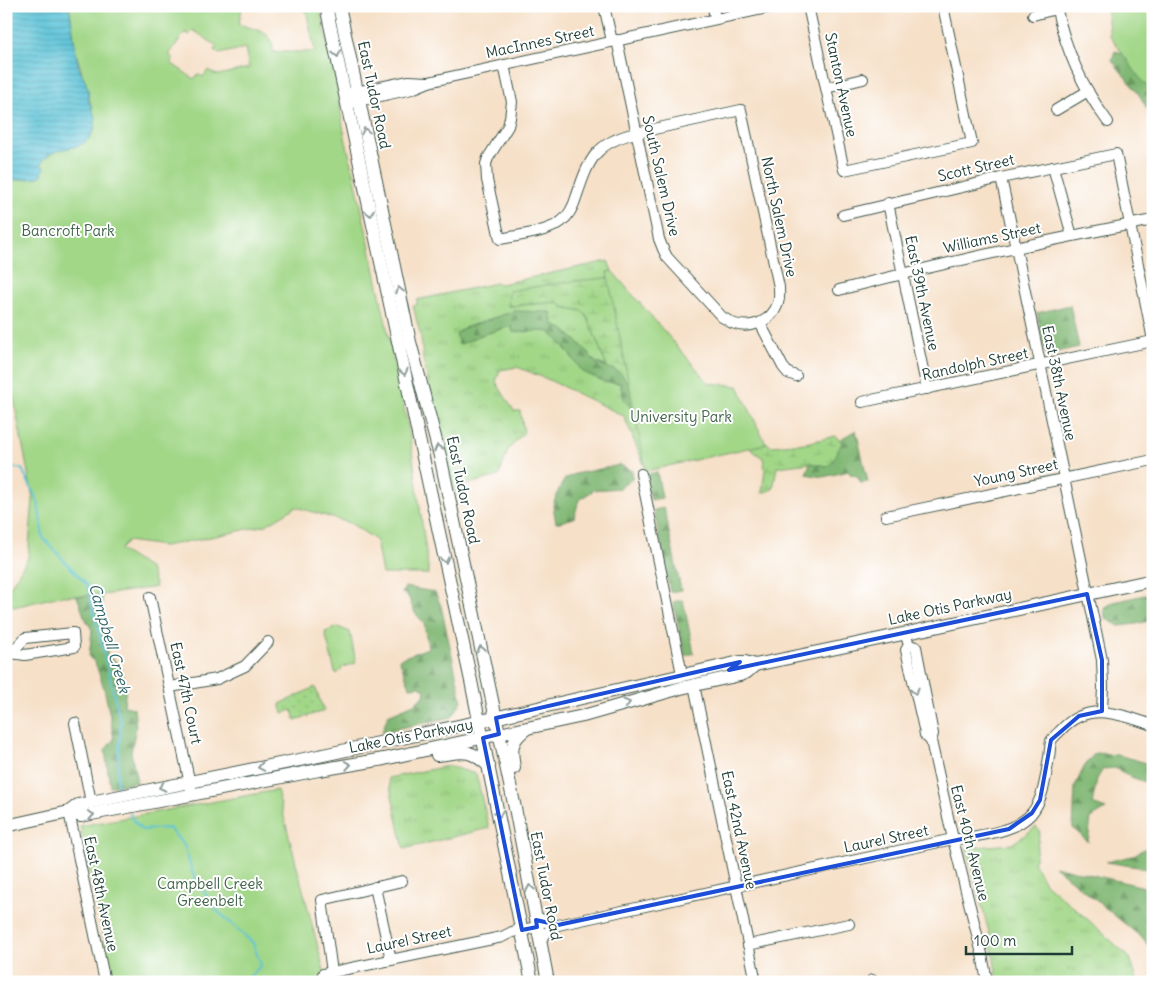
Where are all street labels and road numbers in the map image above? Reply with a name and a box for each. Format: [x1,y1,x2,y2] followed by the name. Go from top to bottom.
[484,21,596,62] street label: MacInnes Street
[821,31,862,139] street label: Stanton Avenue
[354,39,395,151] street label: East Tudor Road
[638,114,685,238] street label: South Salem Drive
[936,149,1016,186] street label: Scott Street
[757,155,802,279] street label: North Salem Drive
[941,218,1042,257] street label: Williams Street
[901,234,944,352] street label: East 39th Avenue
[1038,324,1081,442] street label: East 38th Avenue
[920,343,1030,384] street label: Randolph Street
[443,434,484,546] street label: East Tudor Road
[972,454,1060,491] street label: Young Street
[886,584,1014,629] street label: Lake Otis Parkway
[166,640,207,746] street label: East 47th Court
[347,714,475,757] street label: Lake Otis Parkway
[718,769,761,891] street label: East 42nd Avenue
[947,783,994,903] street label: East 40th Avenue
[842,820,930,857] street label: Laurel Street
[527,830,566,942] street label: East Tudor Road
[80,834,123,953] street label: East 48th Avenue
[365,921,453,958] street label: Laurel Street

